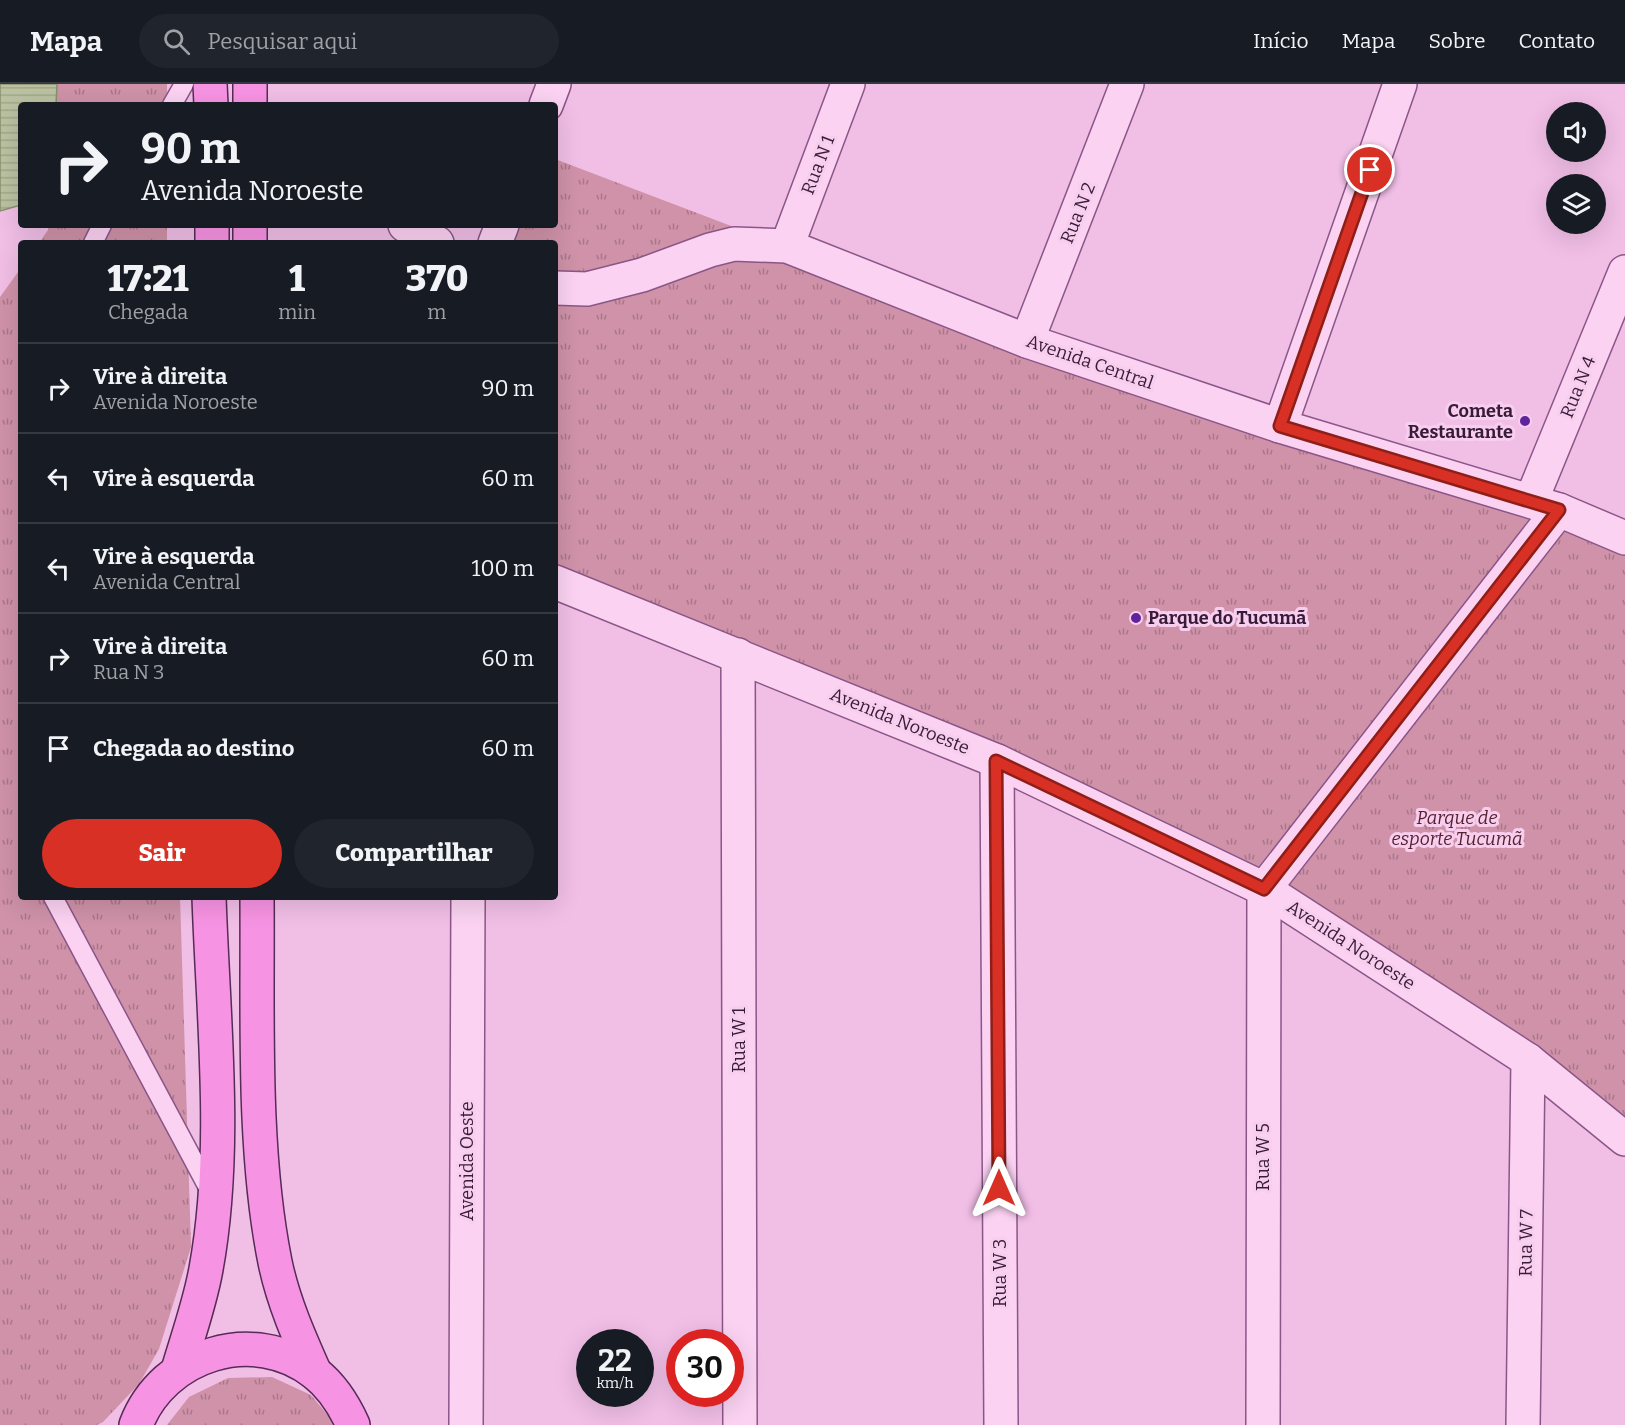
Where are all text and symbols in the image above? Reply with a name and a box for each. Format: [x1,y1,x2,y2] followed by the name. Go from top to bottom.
[139,14,559,68] search box
[30,25,103,58] text: Mapa
[160,25,193,58] icon: search
[208,28,357,55] text: Pesquisar aqui
[1253,28,1309,54] text: Início
[1342,28,1396,54] text: Mapa
[1429,28,1485,54] text: Sobre
[1518,28,1595,54] text: Contato
[1546,102,1606,234] map controls
[1546,102,1606,162] button: sound
[141,124,240,174] text: 90 m
[42,126,120,204] icon: right
[797,132,840,198] street label: Rua N 1
[1344,144,1395,195] pin
[1353,153,1386,186] icon: arrive
[1546,174,1606,234] button: layers
[141,175,363,207] text: Avenida Noroeste
[1056,179,1100,247] street label: Rua N 2
[108,257,189,301] text: 17:21
[289,257,305,301] text: 1
[405,257,468,301] text: 370
[108,300,188,324] text: Chegada
[278,300,316,324] text: min
[427,300,446,324] text: m
[1024,330,1156,394] street label: Avenida Central
[1556,353,1600,421] street label: Rua N 4
[93,363,227,390] text: Vire à direita
[42,372,75,405] icon: right
[482,375,534,402] text: 90 m
[93,390,258,414] text: Avenida Noroeste
[1408,400,1513,443] place label: Cometa Restaurante
[1518,414,1532,428] marker: Cometa Restaurante
[42,462,75,495] icon: left
[93,465,254,492] text: Vire à esquerda
[482,465,534,492] text: 60 m
[93,543,254,570] text: Vire à esquerda
[42,552,75,585] icon: left
[471,555,534,582] text: 100 m
[93,570,241,594] text: Avenida Central
[1148,607,1306,629] place label: Parque do Tucumã
[1129,611,1143,625] marker: Parque do Tucumã
[93,633,227,660] text: Vire à direita
[42,642,75,675] icon: right
[482,645,534,672] text: 60 m
[93,660,164,684] text: Rua N 3
[827,683,973,759] street label: Avenida Noroeste
[42,732,75,765] icon: arrive
[93,735,294,762] text: Chegada ao destino
[482,735,534,762] text: 60 m
[1391,807,1523,850] park label: Parque de esporte Tucumã
[42,819,282,888] button: Sair
[294,819,534,888] button: Compartilhar
[1283,895,1419,995] street label: Avenida Noroeste
[728,1007,750,1073] street label: Rua W 1
[456,1101,478,1221] street label: Avenida Oeste
[1252,1123,1274,1191] street label: Rua W 5
[967,1156,1031,1220] position arrow
[1514,1209,1538,1277] street label: Rua W 7
[989,1239,1011,1307] street label: Rua W 3
[666,1329,744,1407] speed limit sign: 30
[598,1343,632,1379] text: 22
[596,1374,634,1392] text: km/h

